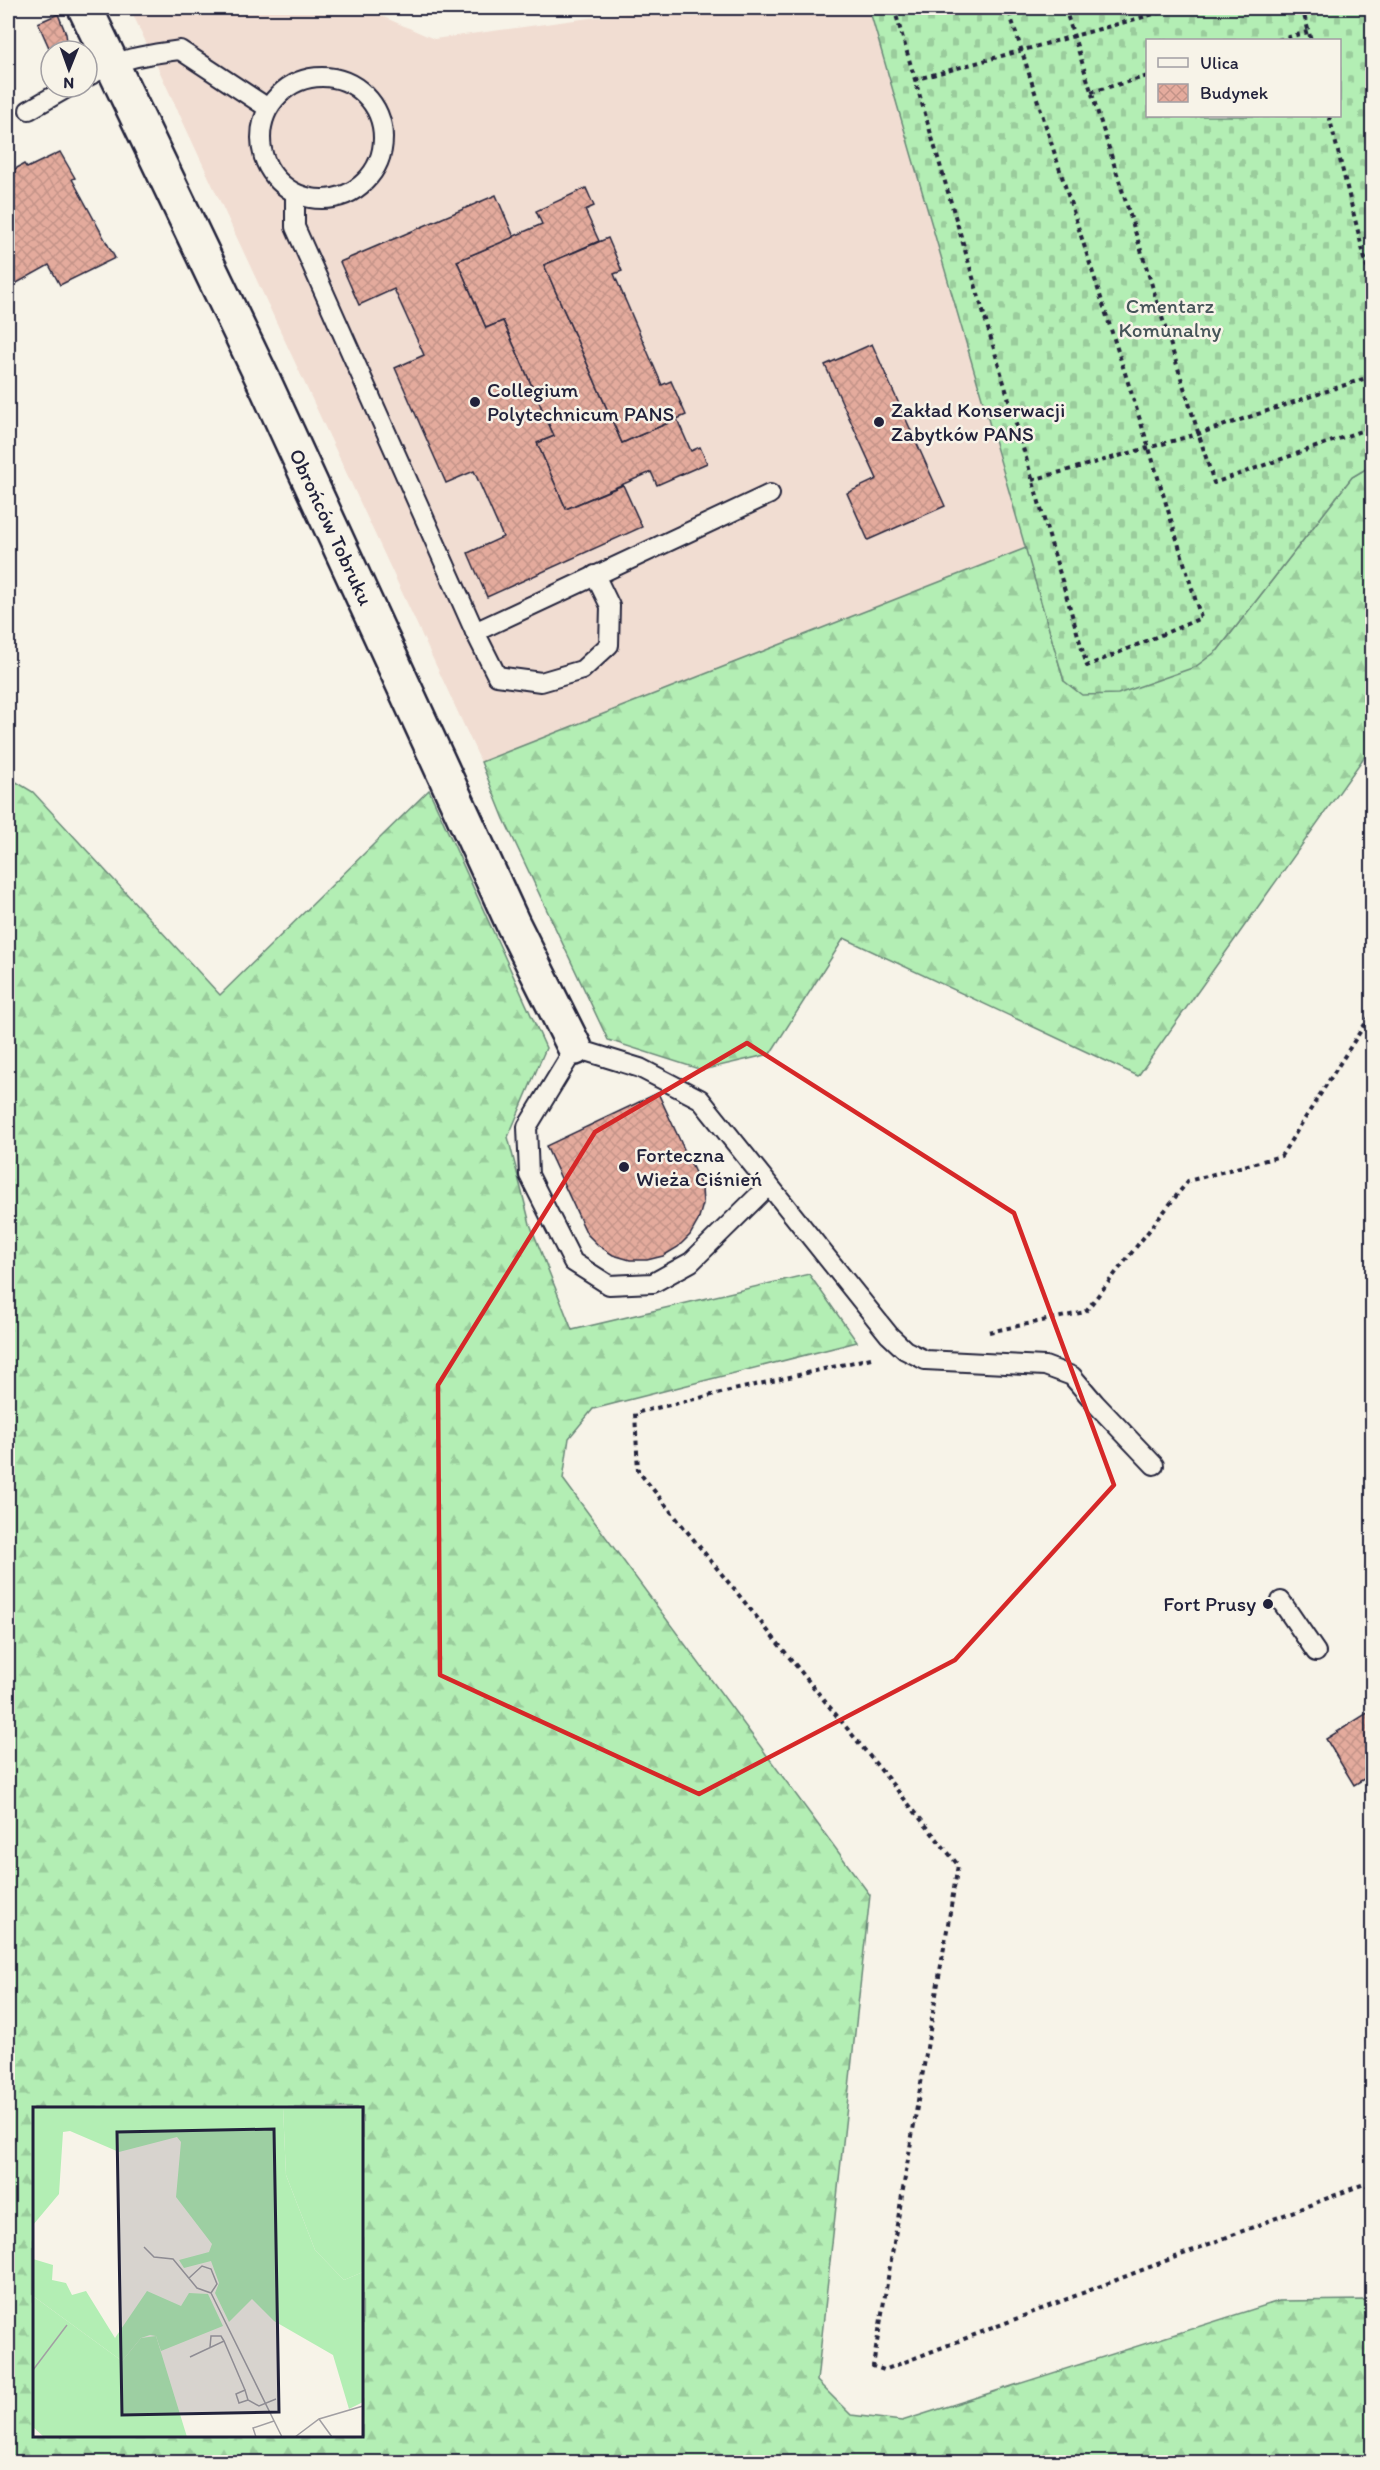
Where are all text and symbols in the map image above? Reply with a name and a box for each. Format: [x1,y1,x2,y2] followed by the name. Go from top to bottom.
[39,39,99,99] north arrow
[1146,39,1341,117] legend
[1200,52,1239,74] text: Ulica
[63,74,74,93] text: N
[1200,82,1269,104] text: Budynek
[1119,293,1222,342] park label: Cmentarz Komunalny
[487,377,674,426] place label: Collegium Polytechnicum PANS
[468,395,482,409] marker: Collegium Polytechnicum PANS
[891,397,1065,446] place label: Zakład Konserwacji Zabytków PANS
[872,415,886,429] marker: Zakład Konserwacji Zabytków PANS
[284,444,379,609] street label: Obrońców Tobruku
[636,1142,762,1191] place label: Forteczna Wieża Ciśnień
[617,1160,631,1174] marker: Forteczna Wieża Ciśnień
[1163,1591,1256,1616] place label: Fort Prusy
[1261,1597,1275,1611] marker: Fort Prusy
[33,2107,363,2437] inset map

